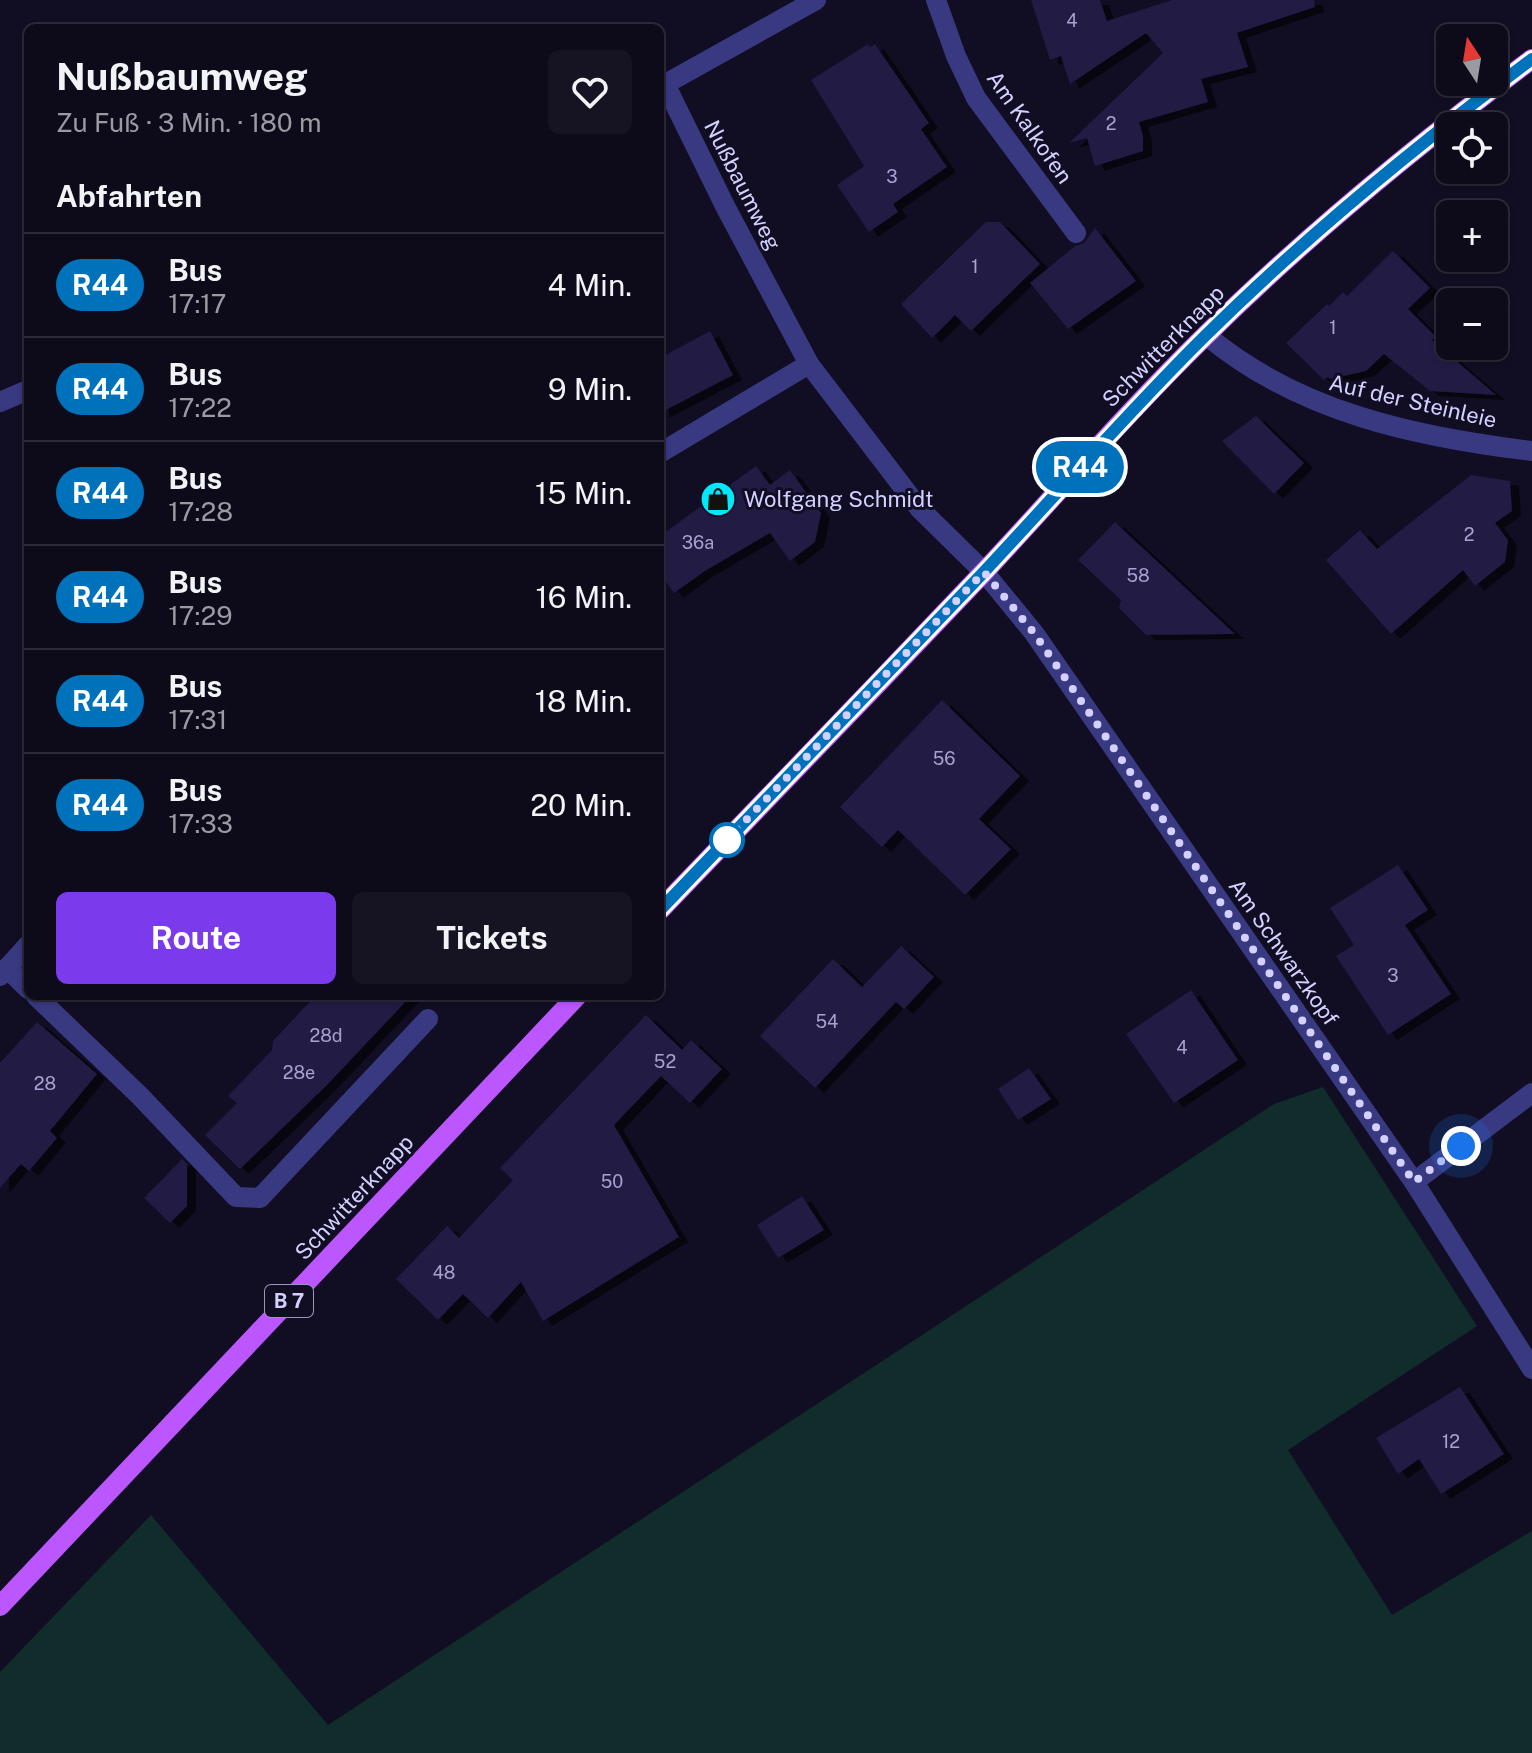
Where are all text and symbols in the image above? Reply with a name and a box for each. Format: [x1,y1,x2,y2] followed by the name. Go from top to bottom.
[1066,10,1078,31] house number: 4
[1436,24,1508,96] north arrow
[1436,24,1508,360] map controls
[548,50,632,134] button: heart
[56,54,308,99] text: Nußbaumweg
[982,66,1078,188] street label: Am Kalkofen
[56,107,321,138] text: Zu Fuß · 3 Min. · 180 m
[1436,112,1508,184] button: locate
[1106,113,1116,134] house number: 2
[699,116,787,254] street label: Nußbaumweg
[886,166,898,187] house number: 3
[56,178,202,214] text: Abfahrten
[1436,200,1508,272] button: +
[168,252,222,288] text: Bus
[971,256,979,277] house number: 1
[548,267,632,303] text: 4 Min.
[72,268,128,301] text: R44
[1097,280,1229,412] street label: Schwitterknapp
[168,288,227,319] text: 17:17
[1436,288,1508,360] button: −
[1329,317,1337,338] house number: 1
[168,356,222,392] text: Bus
[1327,369,1499,433] street label: Auf der Steinleie
[548,371,632,407] text: 9 Min.
[72,372,128,405] text: R44
[168,392,232,423] text: 17:22
[1034,441,1126,493] line badge: R44
[1052,450,1108,483] text: R44
[168,460,222,496] text: Bus
[535,475,632,511] text: 15 Min.
[72,476,128,509] text: R44
[699,480,737,518] shop icon: Wolfgang Schmidt
[744,486,934,512] place label: Wolfgang Schmidt
[168,496,233,527] text: 17:28
[1464,524,1474,545] house number: 2
[682,532,714,553] house number: 36a
[168,564,222,600] text: Bus
[1126,565,1150,586] house number: 58
[536,579,632,615] text: 16 Min.
[72,580,128,613] text: R44
[168,600,233,631] text: 17:29
[168,668,222,704] text: Bus
[535,683,632,719] text: 18 Min.
[72,684,128,717] text: R44
[168,704,227,735] text: 17:31
[933,748,955,769] house number: 56
[168,772,222,808] text: Bus
[530,787,632,823] text: 20 Min.
[72,788,128,821] text: R44
[168,808,233,839] text: 17:33
[710,823,744,857] unlabelled marker
[1224,874,1344,1031] street label: Am Schwarzkopf
[56,892,336,984] button: Route
[352,892,632,984] button: Tickets
[1387,965,1399,986] house number: 3
[816,1011,838,1032] house number: 54
[309,1025,343,1046] house number: 28d
[1176,1037,1188,1058] house number: 4
[654,1051,676,1072] house number: 52
[283,1062,315,1083] house number: 28e
[34,1073,56,1094] house number: 28
[1441,1126,1481,1166] your location
[289,1129,419,1265] street label: Schwitterknapp
[601,1171,623,1192] house number: 50
[433,1262,455,1283] house number: 48
[265,1285,313,1317] road number: B 7
[1442,1431,1460,1452] house number: 12

